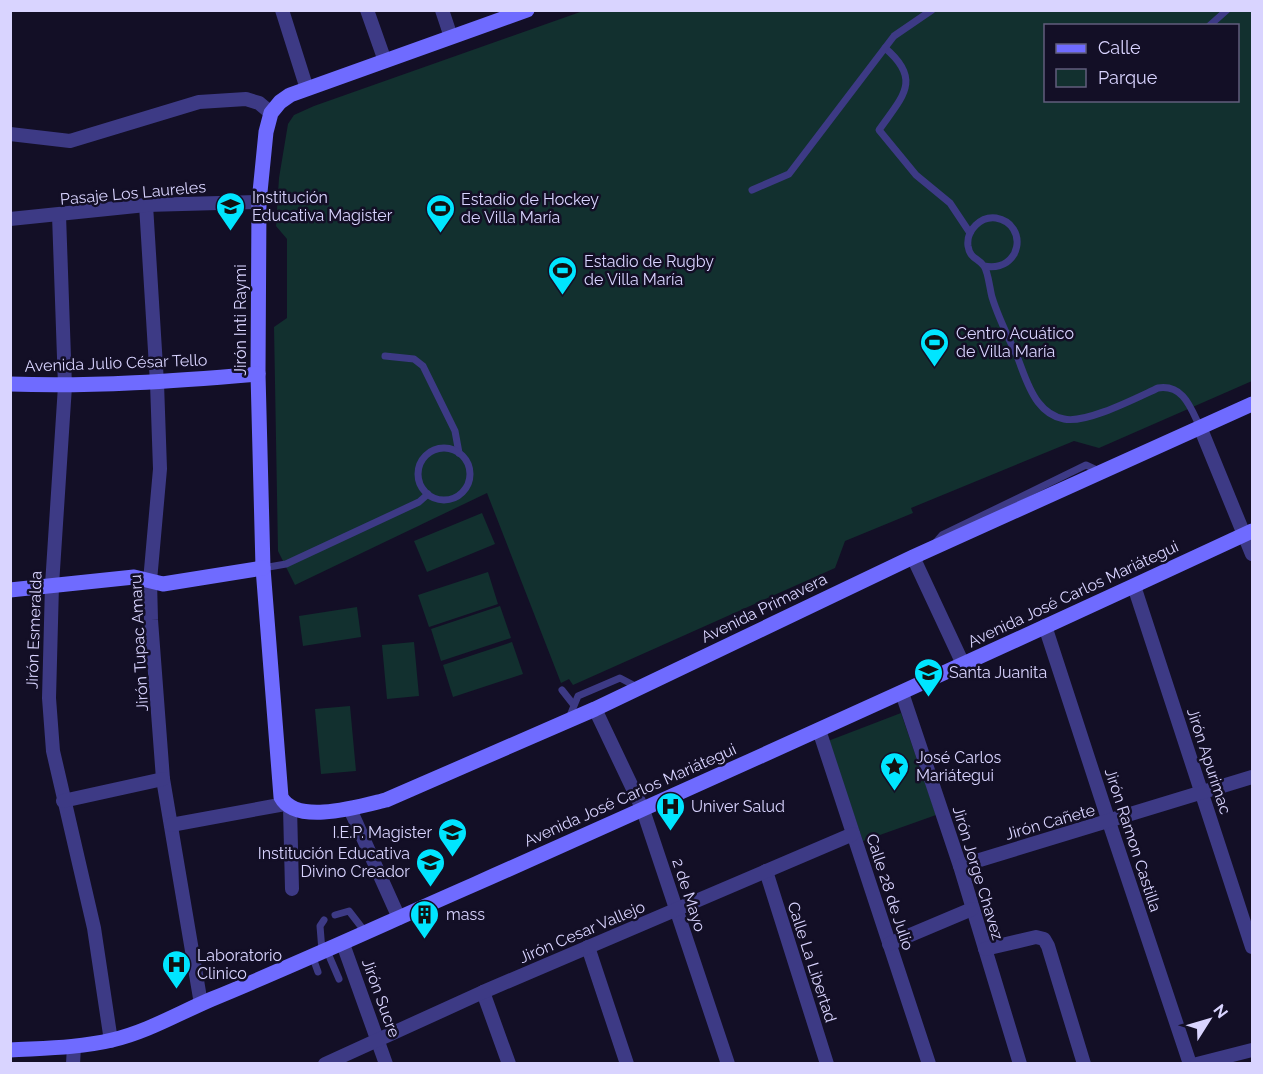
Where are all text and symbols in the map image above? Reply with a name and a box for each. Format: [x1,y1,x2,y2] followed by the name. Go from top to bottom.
[1044,24,1239,102] legend
[1098,37,1141,58] text: Calle
[1098,67,1158,88] text: Parque
[59,177,207,209] street label: Pasaje Los Laureles
[252,188,393,225] place label: Institución Educativa Magister
[215,190,247,232] school or university icon: Institución Educativa Magister
[461,190,599,227] place label: Estadio de Hockey de Villa María
[424,192,456,234] sports icon: Estadio de Hockey de Villa María
[584,252,714,289] place label: Estadio de Rugby de Villa María
[547,254,579,296] sports icon: Estadio de Rugby de Villa María
[231,264,250,376] street label: Jirón Inti Raymi
[956,324,1074,361] place label: Centro Acuático de Villa María
[919,326,951,368] sports icon: Centro Acuático de Villa María
[24,350,208,376] street label: Avenida Julio César Tello
[965,537,1181,651] street label: Avenida José Carlos Mariátegui
[698,569,830,647] street label: Avenida Primavera
[22,571,46,689] street label: Jirón Esmeralda
[126,574,152,712] street label: Jirón Tupac Amaru
[912,656,944,698] school or university icon: Santa Juanita
[949,663,1047,682] place label: Santa Juanita
[1183,706,1235,817] street label: Jirón Apurimac
[521,739,739,851] street label: Avenida José Carlos Mariátegui
[916,748,1001,785] place label: José Carlos Mariátegui
[879,750,911,792] place icon: José Carlos Mariátegui
[1101,766,1165,914] street label: Jirón Ramon Castilla
[654,790,686,832] hospital icon: Univer Salud
[691,797,785,816] place label: Univer Salud
[1003,800,1097,844] street label: Jirón Cañete
[949,804,1007,942] street label: Jirón Jorge Chavez
[437,816,469,858] school or university icon: I.E.P. Magister
[333,823,432,842] place label: I.E.P. Magister
[862,831,918,953] street label: Calle 28 de Julio
[258,844,410,881] place label: Institución Educativa Divino Creador
[415,846,447,888] school or university icon: Institución Educativa Divino Creador
[668,856,710,934] street label: 2 de Mayo
[516,897,648,967] street label: Jirón Cesar Vallejo
[409,898,441,940] building icon: mass
[784,899,840,1025] street label: Calle La Libertad
[446,905,485,924] place label: mass
[197,946,282,983] place label: Laboratorio Clinico
[160,948,192,990] hospital icon: Laboratorio Clinico
[358,956,404,1040] street label: Jirón Sucre
[1179,990,1239,1050] north arrow
[1209,1001,1232,1022] text: N

